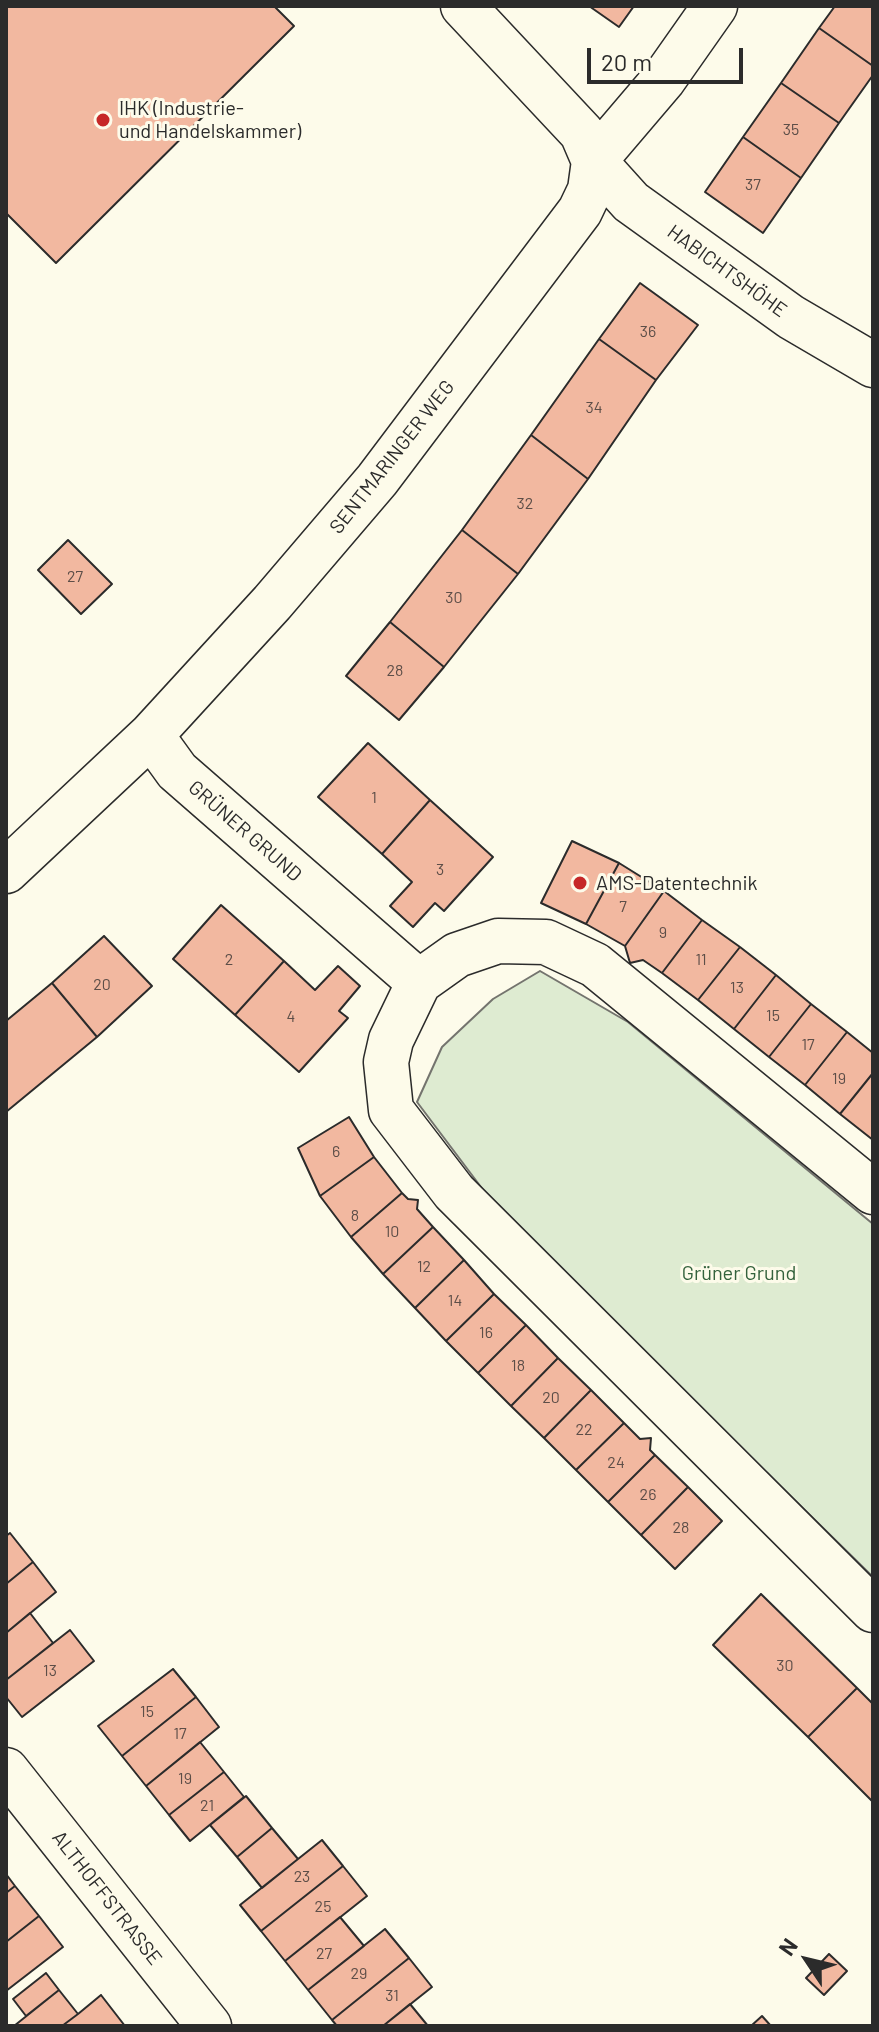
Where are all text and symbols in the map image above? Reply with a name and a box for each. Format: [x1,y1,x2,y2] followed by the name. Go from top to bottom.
[591,32,747,82] scale bar
[601,47,652,76] text: 20 m
[119,96,301,143] place label: IHK (Industrie- und Handelskammer)
[94,111,112,129] marker: IHK (Industrie- und Handelskammer)
[783,120,799,140] house number: 35
[745,175,761,195] house number: 37
[662,220,792,322] street label: HABICHTSHÖHE
[640,322,656,342] house number: 36
[325,375,459,539] street label: SENTMARINGER WEG
[585,398,603,418] house number: 34
[517,494,533,514] house number: 32
[67,567,83,587] house number: 27
[445,588,463,608] house number: 30
[387,661,403,681] house number: 28
[184,775,306,887] street label: GRÜNER GRUND
[371,788,377,808] house number: 1
[436,860,444,880] house number: 3
[596,871,758,895] place label: AMS-Datentechnik
[571,874,589,892] marker: AMS-Datentechnik
[619,897,627,917] house number: 7
[659,923,667,943] house number: 9
[225,950,233,970] house number: 2
[695,950,707,970] house number: 11
[93,975,111,995] house number: 20
[730,978,744,998] house number: 13
[766,1006,780,1026] house number: 15
[287,1007,295,1027] house number: 4
[801,1035,815,1055] house number: 17
[832,1069,846,1089] house number: 19
[332,1142,340,1162] house number: 6
[351,1206,359,1226] house number: 8
[385,1222,399,1242] house number: 10
[417,1257,431,1277] house number: 12
[682,1261,796,1285] park label: Grüner Grund
[448,1291,462,1311] house number: 14
[479,1323,493,1343] house number: 16
[511,1356,525,1376] house number: 18
[542,1388,560,1408] house number: 20
[575,1420,593,1440] house number: 22
[607,1453,625,1473] house number: 24
[640,1485,656,1505] house number: 26
[673,1518,689,1538] house number: 28
[776,1656,794,1676] house number: 30
[43,1661,57,1681] house number: 13
[140,1702,154,1722] house number: 15
[173,1724,187,1744] house number: 17
[178,1769,192,1789] house number: 19
[200,1796,214,1816] house number: 21
[47,1826,167,1970] street label: ALTHOFFSTRASSE
[294,1867,310,1887] house number: 23
[315,1897,331,1917] house number: 25
[767,1920,847,2000] north arrow
[772,1933,802,1960] text: N
[316,1944,332,1964] house number: 27
[351,1964,367,1984] house number: 29
[385,1986,399,2006] house number: 31

